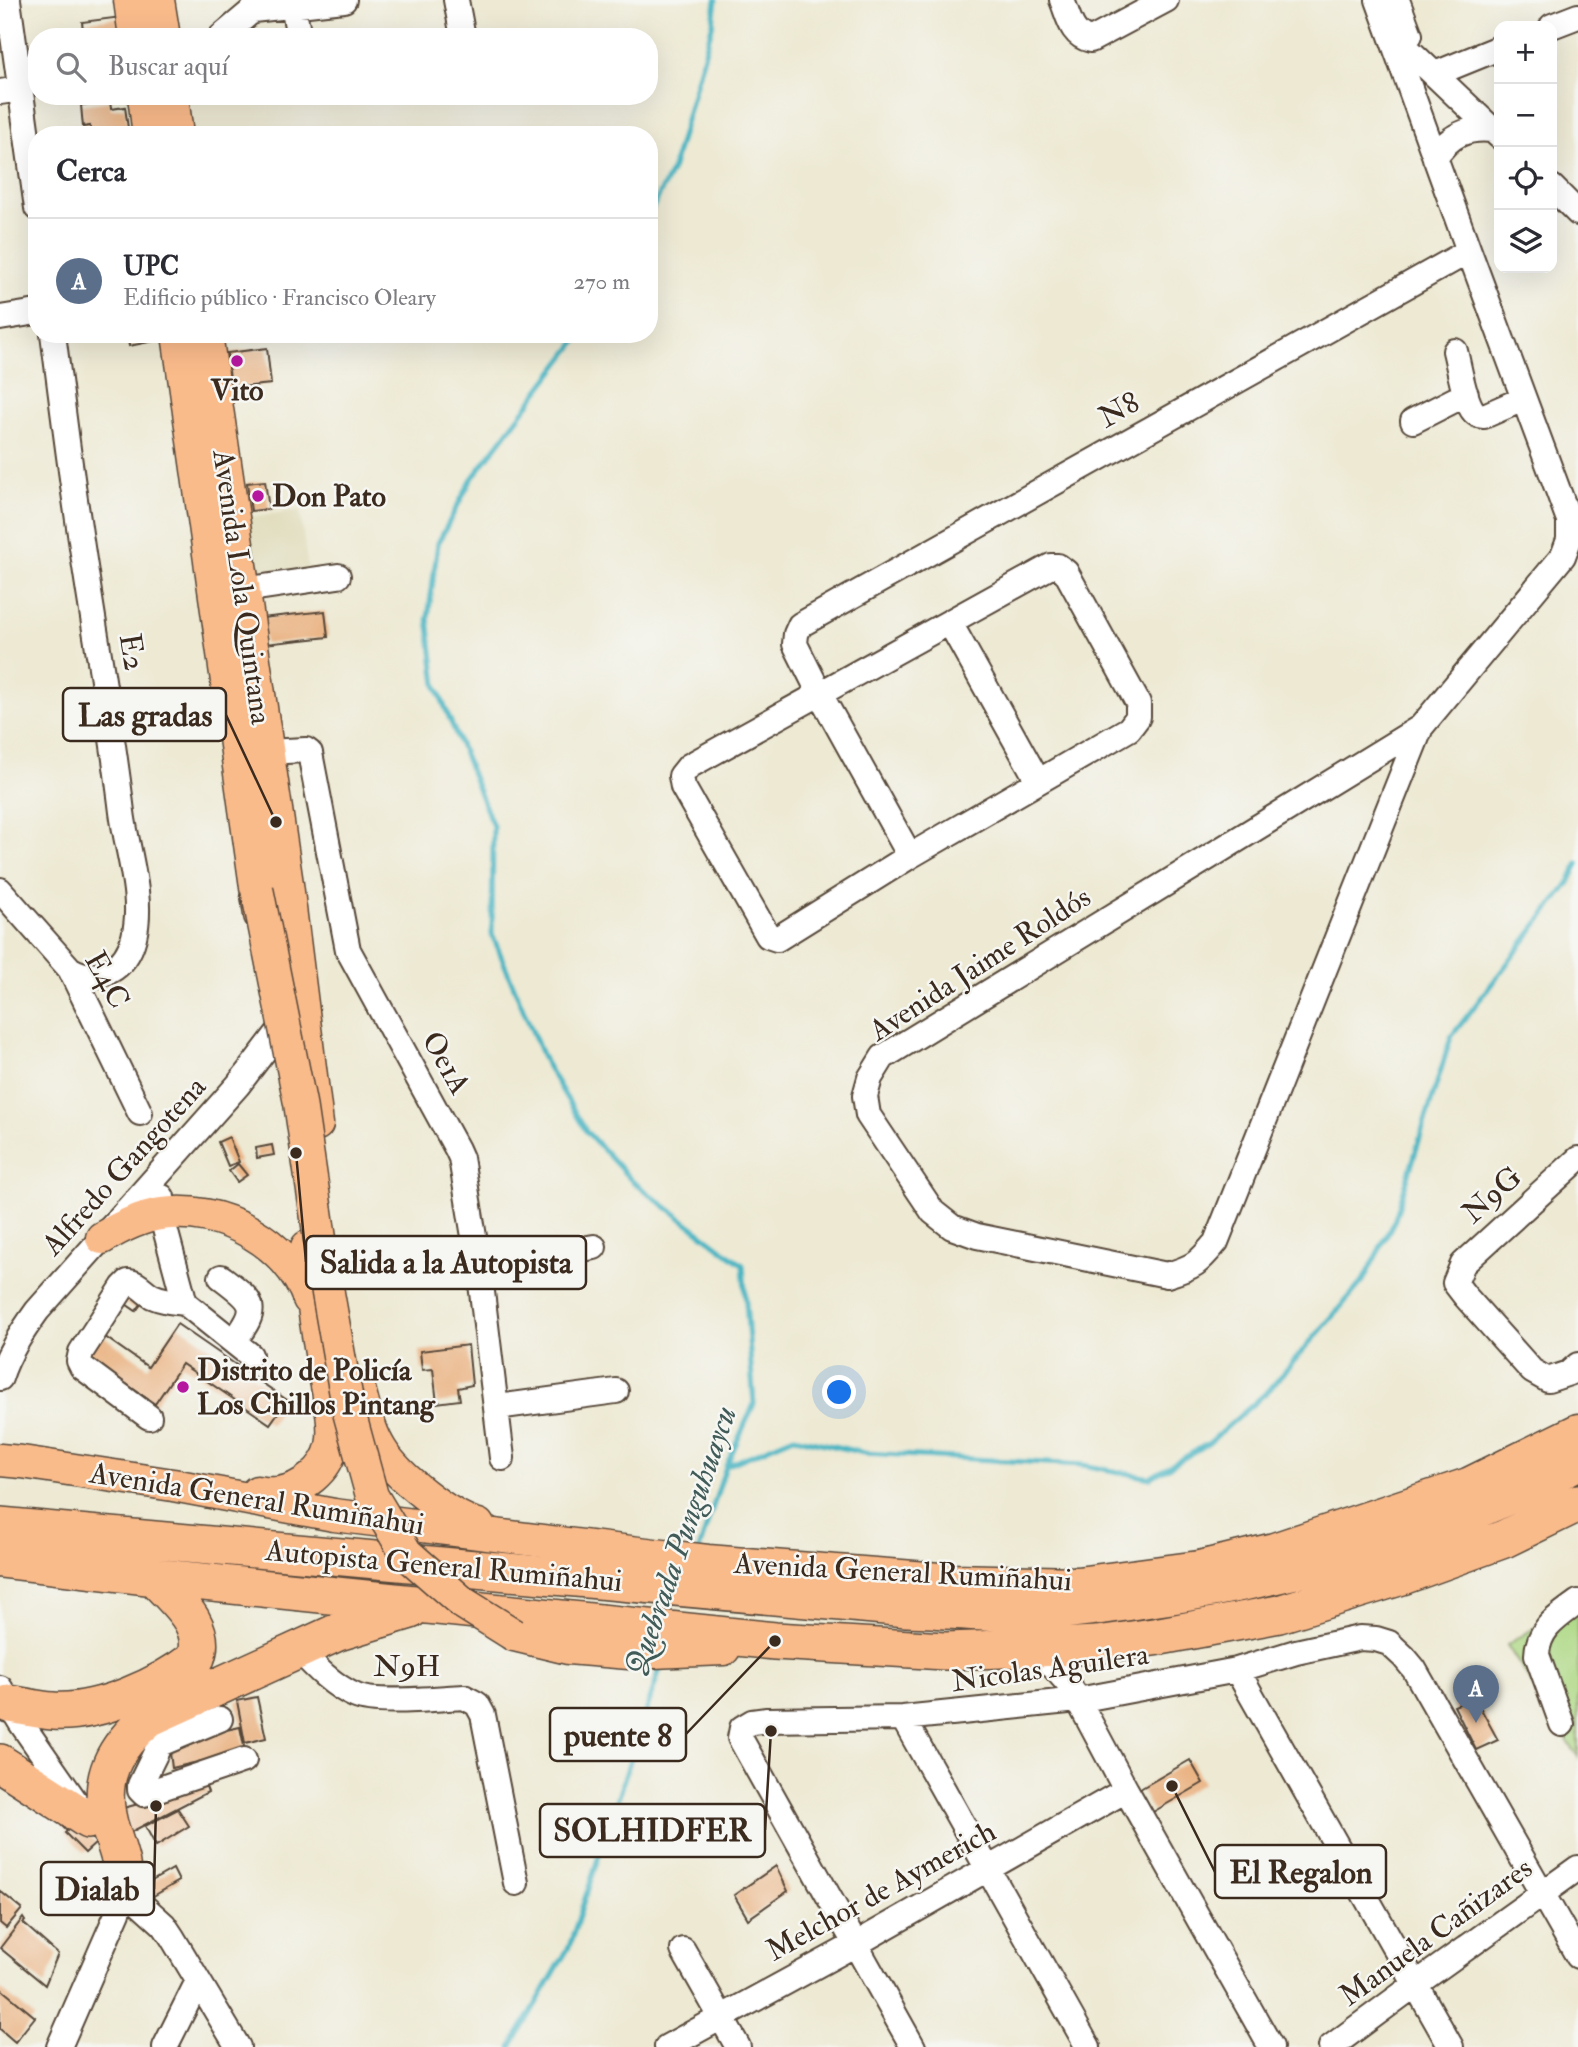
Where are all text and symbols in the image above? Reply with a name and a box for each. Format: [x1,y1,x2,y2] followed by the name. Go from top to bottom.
[1494,21,1557,273] map controls
[1494,21,1557,84] button: +
[28,28,658,105] search box
[52,48,90,86] icon: search
[108,51,228,83] text: Buscar aquí
[1494,84,1557,147] button: −
[1494,147,1557,210] button: locate
[56,153,126,190] text: Cerca
[1494,210,1557,273] button: layers
[123,251,179,283] text: UPC
[72,267,86,296] text: A
[573,267,630,296] text: 270 m
[123,283,436,312] text: Edificio público · Francisco Oleary
[229,353,245,369] marker: Vito
[210,372,263,409] place label: Vito
[1092,384,1146,436] street label: N8
[204,446,280,727] street label: Avenida Lola Quintana
[272,478,386,515] place label: Don Pato
[250,488,266,504] marker: Don Pato
[111,631,153,673] street label: E2
[63,688,226,741] callout: Las gradas
[78,696,212,736] text: Las gradas
[861,879,1098,1050] street label: Avenida Jaime Roldós
[76,945,138,1015] street label: E4C
[414,1025,478,1101] street label: Oe1A
[33,1068,214,1264] street label: Alfredo Gangotena
[1455,1159,1529,1231] street label: N9G
[306,1236,586,1289] callout: Salida a la Autopista
[320,1243,573,1283] text: Salida a la Autopista
[197,1352,436,1423] place label: Distrito de Policía Los Chillos Pintang
[822,1375,856,1409] your location
[175,1379,191,1395] marker: Distrito de Policía Los Chillos Pintang
[616,1401,747,1681] water label: Quebrada Punguhuaycu
[86,1454,427,1544] street label: Avenida General Rumiñahui
[263,1532,624,1600] street label: Autopista General Rumiñahui
[732,1545,1073,1599] street label: Avenida General Rumiñahui
[949,1636,1152,1700] street label: Nicolas Aguilera
[374,1648,440,1685] street label: N9H
[1453,1665,1499,1723] pin: A
[550,1708,686,1761] callout: puente 8
[563,1716,672,1756] text: puente 8
[540,1804,765,1857] callout: SOLHIDFER
[553,1811,753,1851] text: SOLHIDFER
[760,1813,1002,1969] street label: Melchor de Aymerich
[1215,1845,1386,1898] callout: El Regalon
[1332,1850,1540,2014] street label: Manuela Cañizares
[1230,1853,1373,1893] text: El Regalon
[41,1862,154,1915] callout: Dialab
[55,1870,140,1910] text: Dialab

